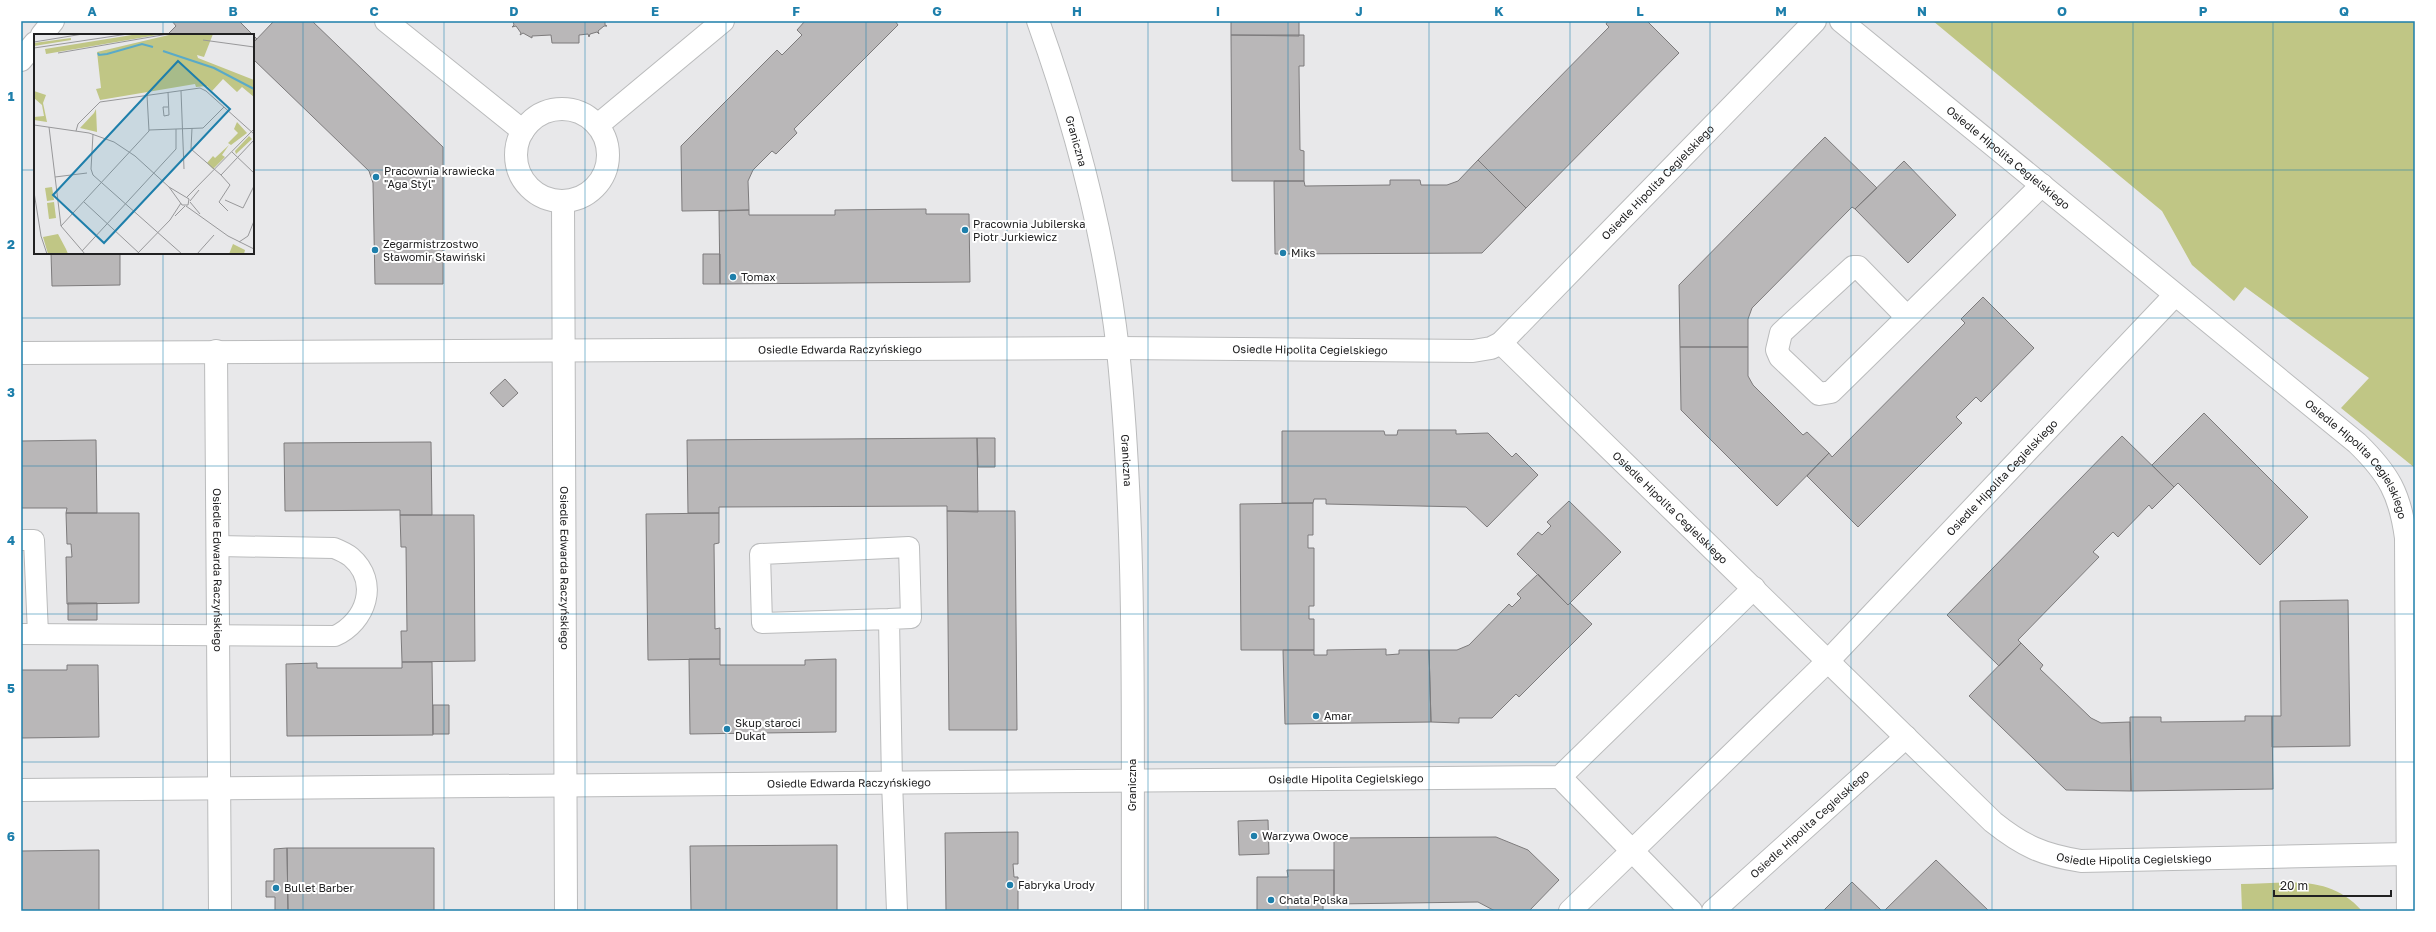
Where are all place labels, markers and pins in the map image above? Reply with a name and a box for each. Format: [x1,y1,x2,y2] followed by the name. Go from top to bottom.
[384,164,495,190] place label: Pracownia krawiecka "Aga Styl"
[371,172,381,182] marker: Pracownia krawiecka "Aga Styl"
[973,217,1085,243] place label: Pracownia Jubilerska Piotr Jurkiewicz
[960,225,970,235] marker: Pracownia Jubilerska Piotr Jurkiewicz
[383,237,486,263] place label: Zegarmistrzostwo Sławomir Sławiński
[370,245,380,255] marker: Zegarmistrzostwo Sławomir Sławiński
[1291,246,1316,259] place label: Miks
[1278,248,1288,258] marker: Miks
[741,270,775,283] place label: Tomax
[728,272,738,282] marker: Tomax
[1324,709,1352,722] place label: Amar
[1311,711,1321,721] marker: Amar
[735,716,801,742] place label: Skup staroci Dukat
[722,724,732,734] marker: Skup staroci Dukat
[1262,829,1348,842] place label: Warzywa Owoce
[1249,831,1259,841] marker: Warzywa Owoce
[1018,878,1095,891] place label: Fabryka Urody
[1005,880,1015,890] marker: Fabryka Urody
[284,881,355,894] place label: Bullet Barber
[271,883,281,893] marker: Bullet Barber
[1279,893,1348,906] place label: Chata Polska
[1266,895,1276,905] marker: Chata Polska

